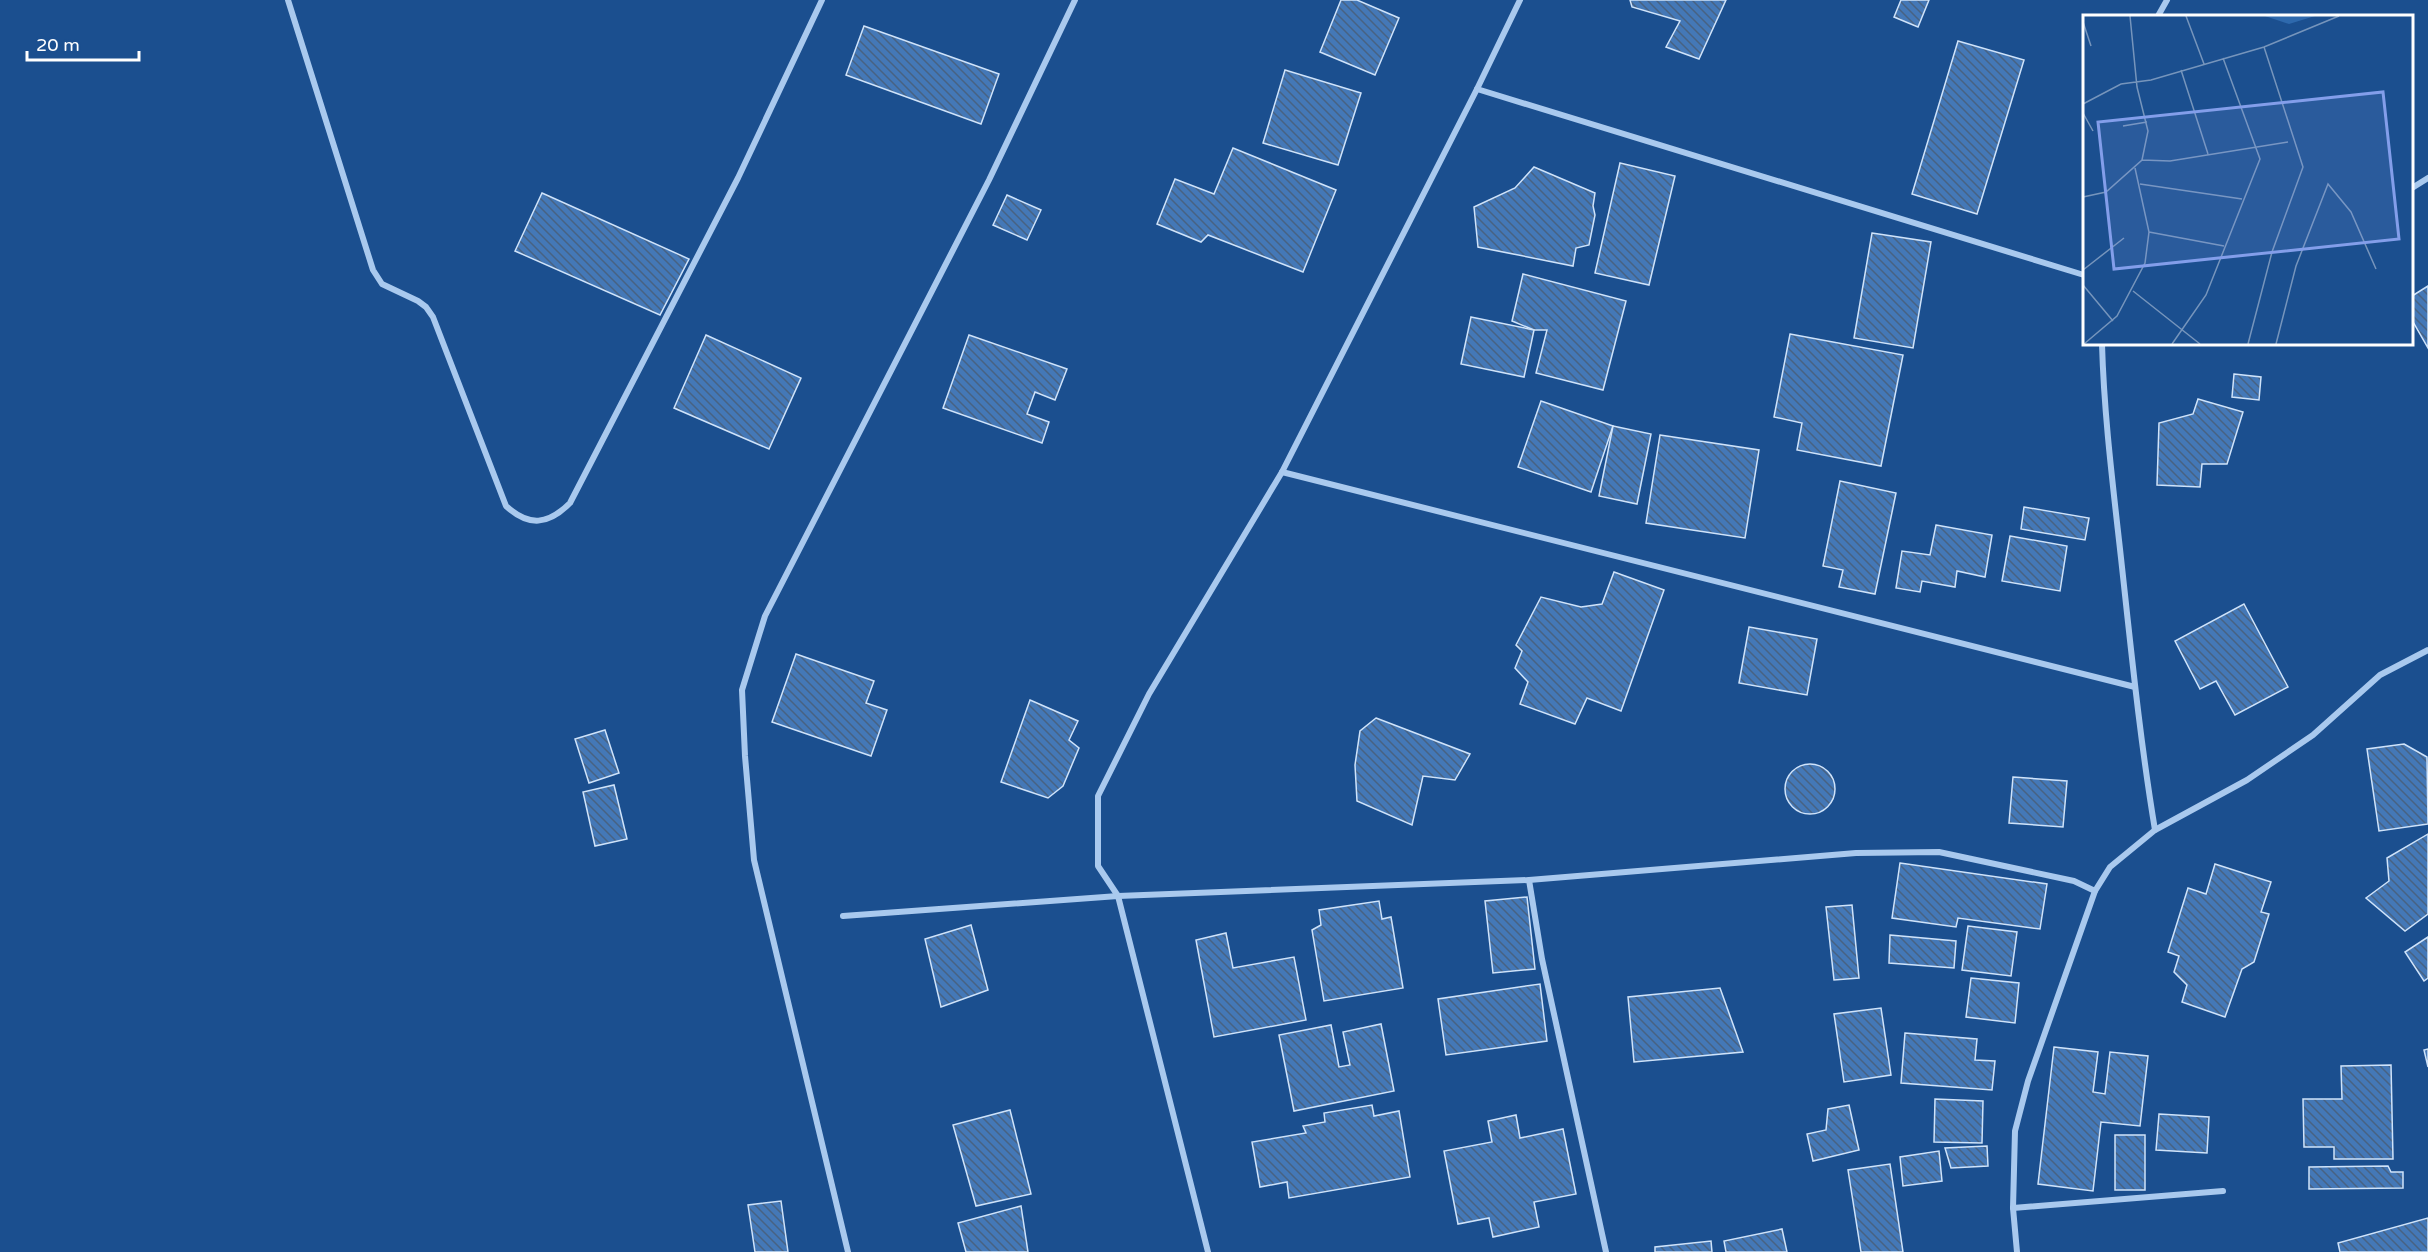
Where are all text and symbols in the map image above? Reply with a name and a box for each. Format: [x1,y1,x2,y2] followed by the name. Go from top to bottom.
[2083,15,2413,345] inset map
[27,24,140,62] scale bar
[36,34,80,56] text: 20 m

